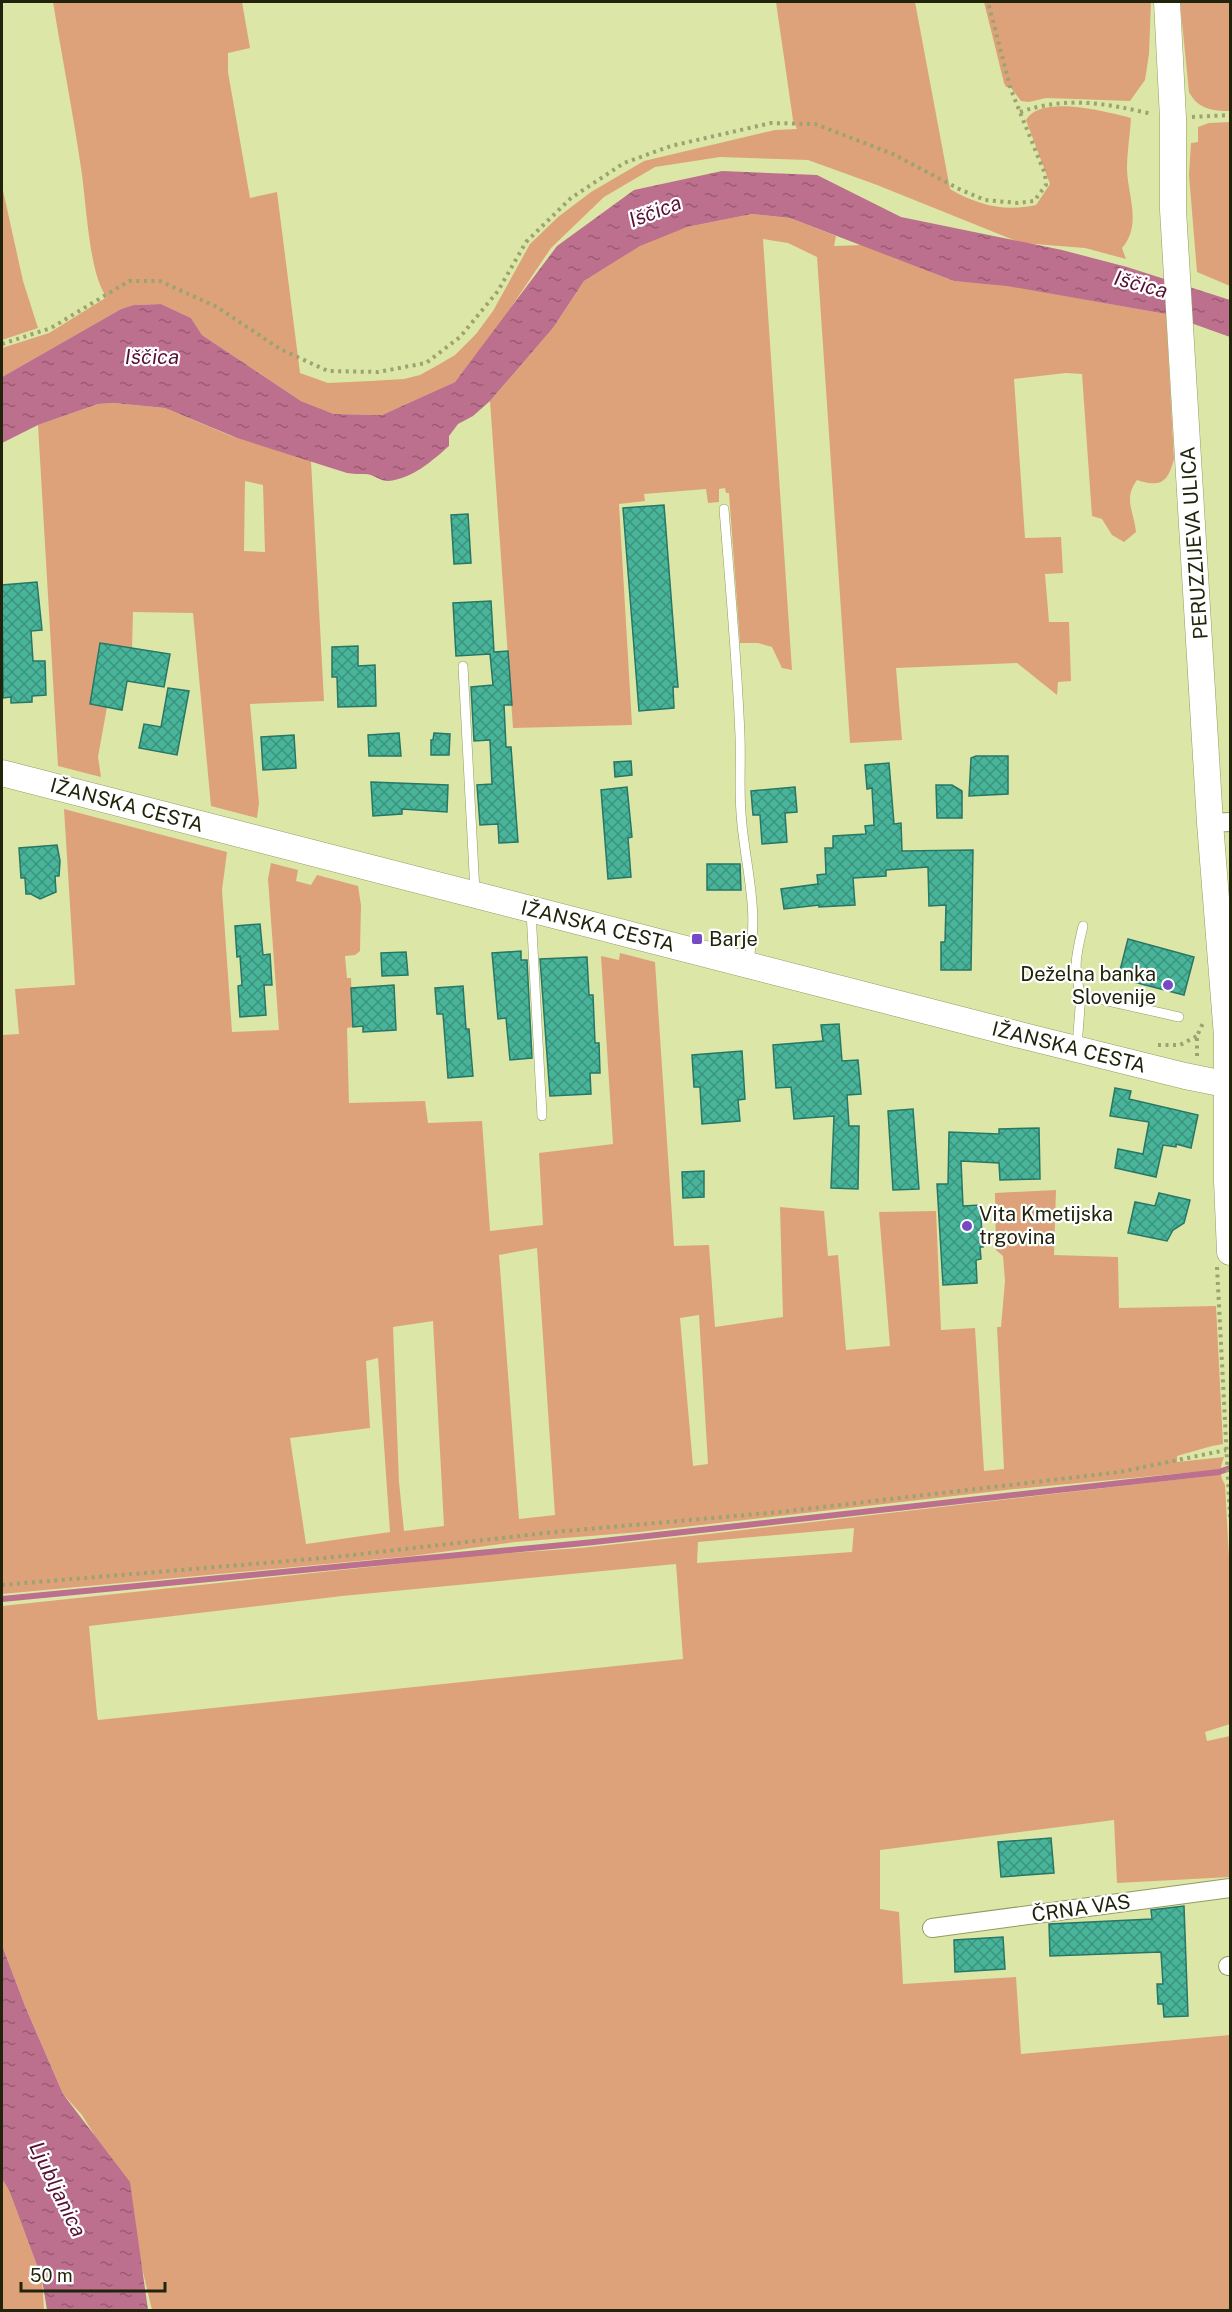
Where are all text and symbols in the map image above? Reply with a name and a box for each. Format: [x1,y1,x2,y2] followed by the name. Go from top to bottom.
[625,190,685,232] water label: Iščica
[1112,265,1170,303] water label: Iščica
[125,344,179,369] water label: Iščica
[1175,446,1213,640] street label: PERUZZIJEVA ULICA
[48,773,206,837] street label: IŽANSKA CESTA
[519,895,677,957] street label: IŽANSKA CESTA
[709,927,758,951] place label: Barje
[690,932,704,946] marker: Barje
[1020,962,1156,1009] place label: Deželna banka Slovenije
[1161,978,1175,992] marker: Deželna banka Slovenije
[990,1016,1148,1078] street label: IŽANSKA CESTA
[979,1202,1113,1249] place label: Vita Kmetijska trgovina
[960,1219,974,1233] marker: Vita Kmetijska trgovina
[1030,1889,1132,1927] street label: ČRNA VAS
[24,2137,92,2241] water label: Ljubljanica
[21,2255,165,2293] scale bar
[30,2265,73,2286] text: 50 m

